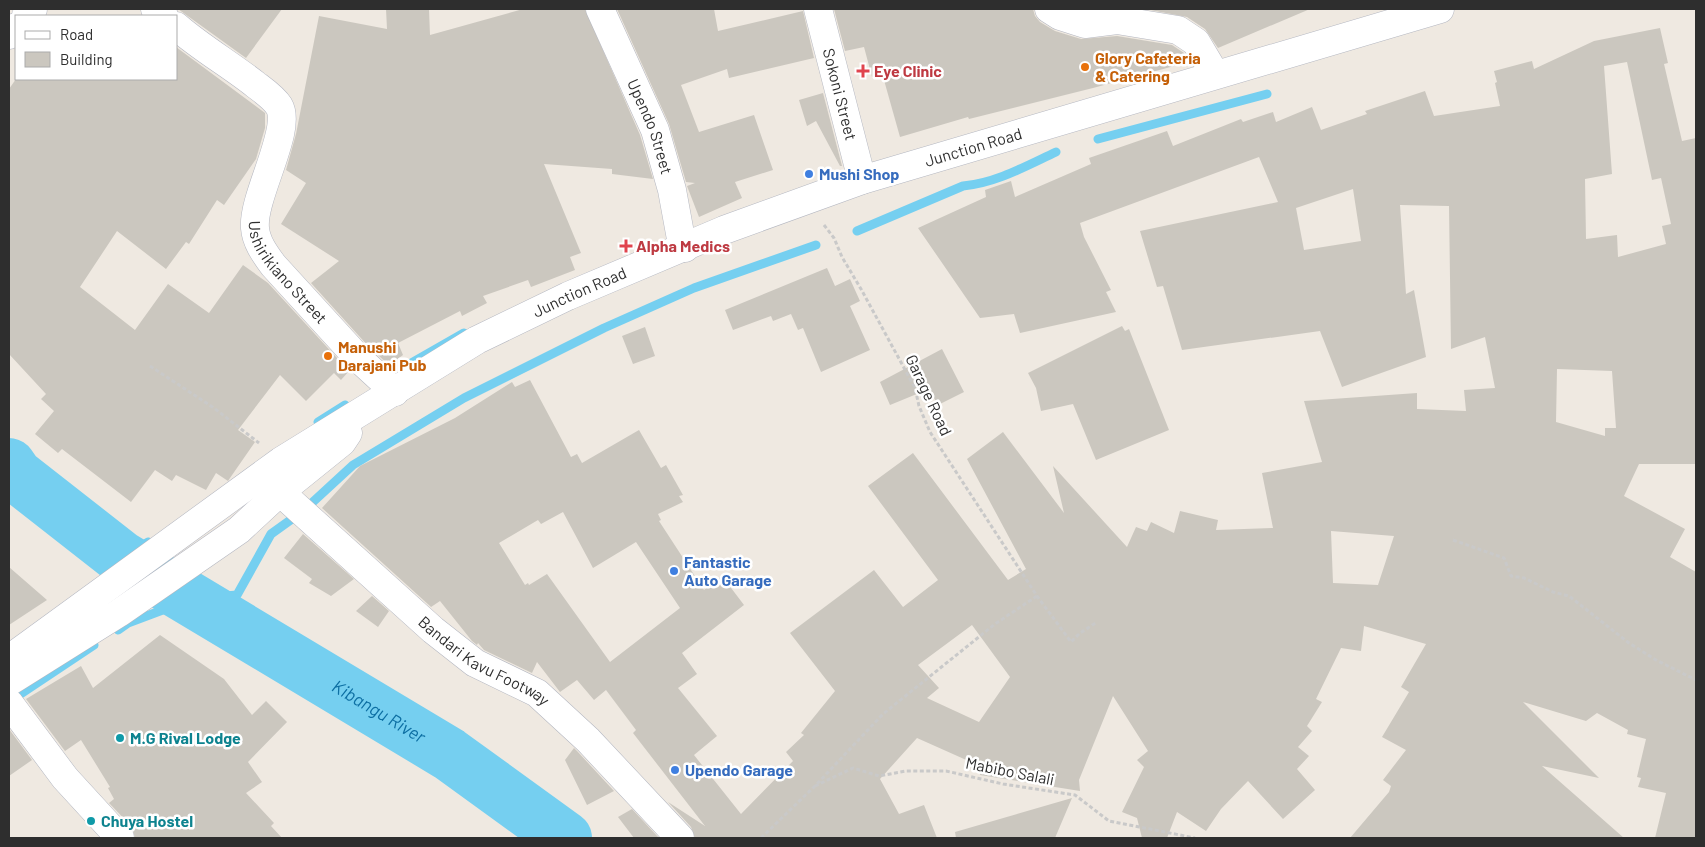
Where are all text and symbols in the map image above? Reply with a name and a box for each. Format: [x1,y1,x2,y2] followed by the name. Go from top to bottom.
[15,15,178,80] legend
[60,25,93,43] text: Road
[819,46,861,142] street label: Sokoni Street
[1095,48,1201,85] place label: Glory Cafeteria & Catering
[60,50,113,68] text: Building
[874,61,942,80] place label: Eye Clinic
[1079,61,1091,73] marker: Glory Cafeteria & Catering
[856,64,870,78] marker: Eye Clinic
[624,76,677,176] street label: Upendo Street
[922,123,1024,170] street label: Junction Road
[819,164,899,183] place label: Mushi Shop
[803,168,815,180] marker: Mushi Shop
[246,220,332,327] street label: Ushirikiano Street
[636,236,730,255] place label: Alpha Medics
[620,240,632,252] marker: Alpha Medics
[529,262,629,321] street label: Junction Road
[338,337,427,374] place label: Manushi Darajani Pub
[322,350,334,362] marker: Manushi Darajani Pub
[902,351,957,438] street label: Garage Road
[684,552,772,589] place label: Fantastic Auto Garage
[668,565,680,577] marker: Fantastic Auto Garage
[415,612,554,709] street label: Bandari Kavu Footway
[329,675,430,748] water label: Kibangu River
[130,728,241,747] place label: M.G Rival Lodge
[114,732,126,744] marker: M.G Rival Lodge
[964,753,1056,788] street label: Mabibo Salali
[685,760,793,779] place label: Upendo Garage
[669,764,681,776] marker: Upendo Garage
[101,811,193,830] place label: Chuya Hostel
[85,815,97,827] marker: Chuya Hostel

